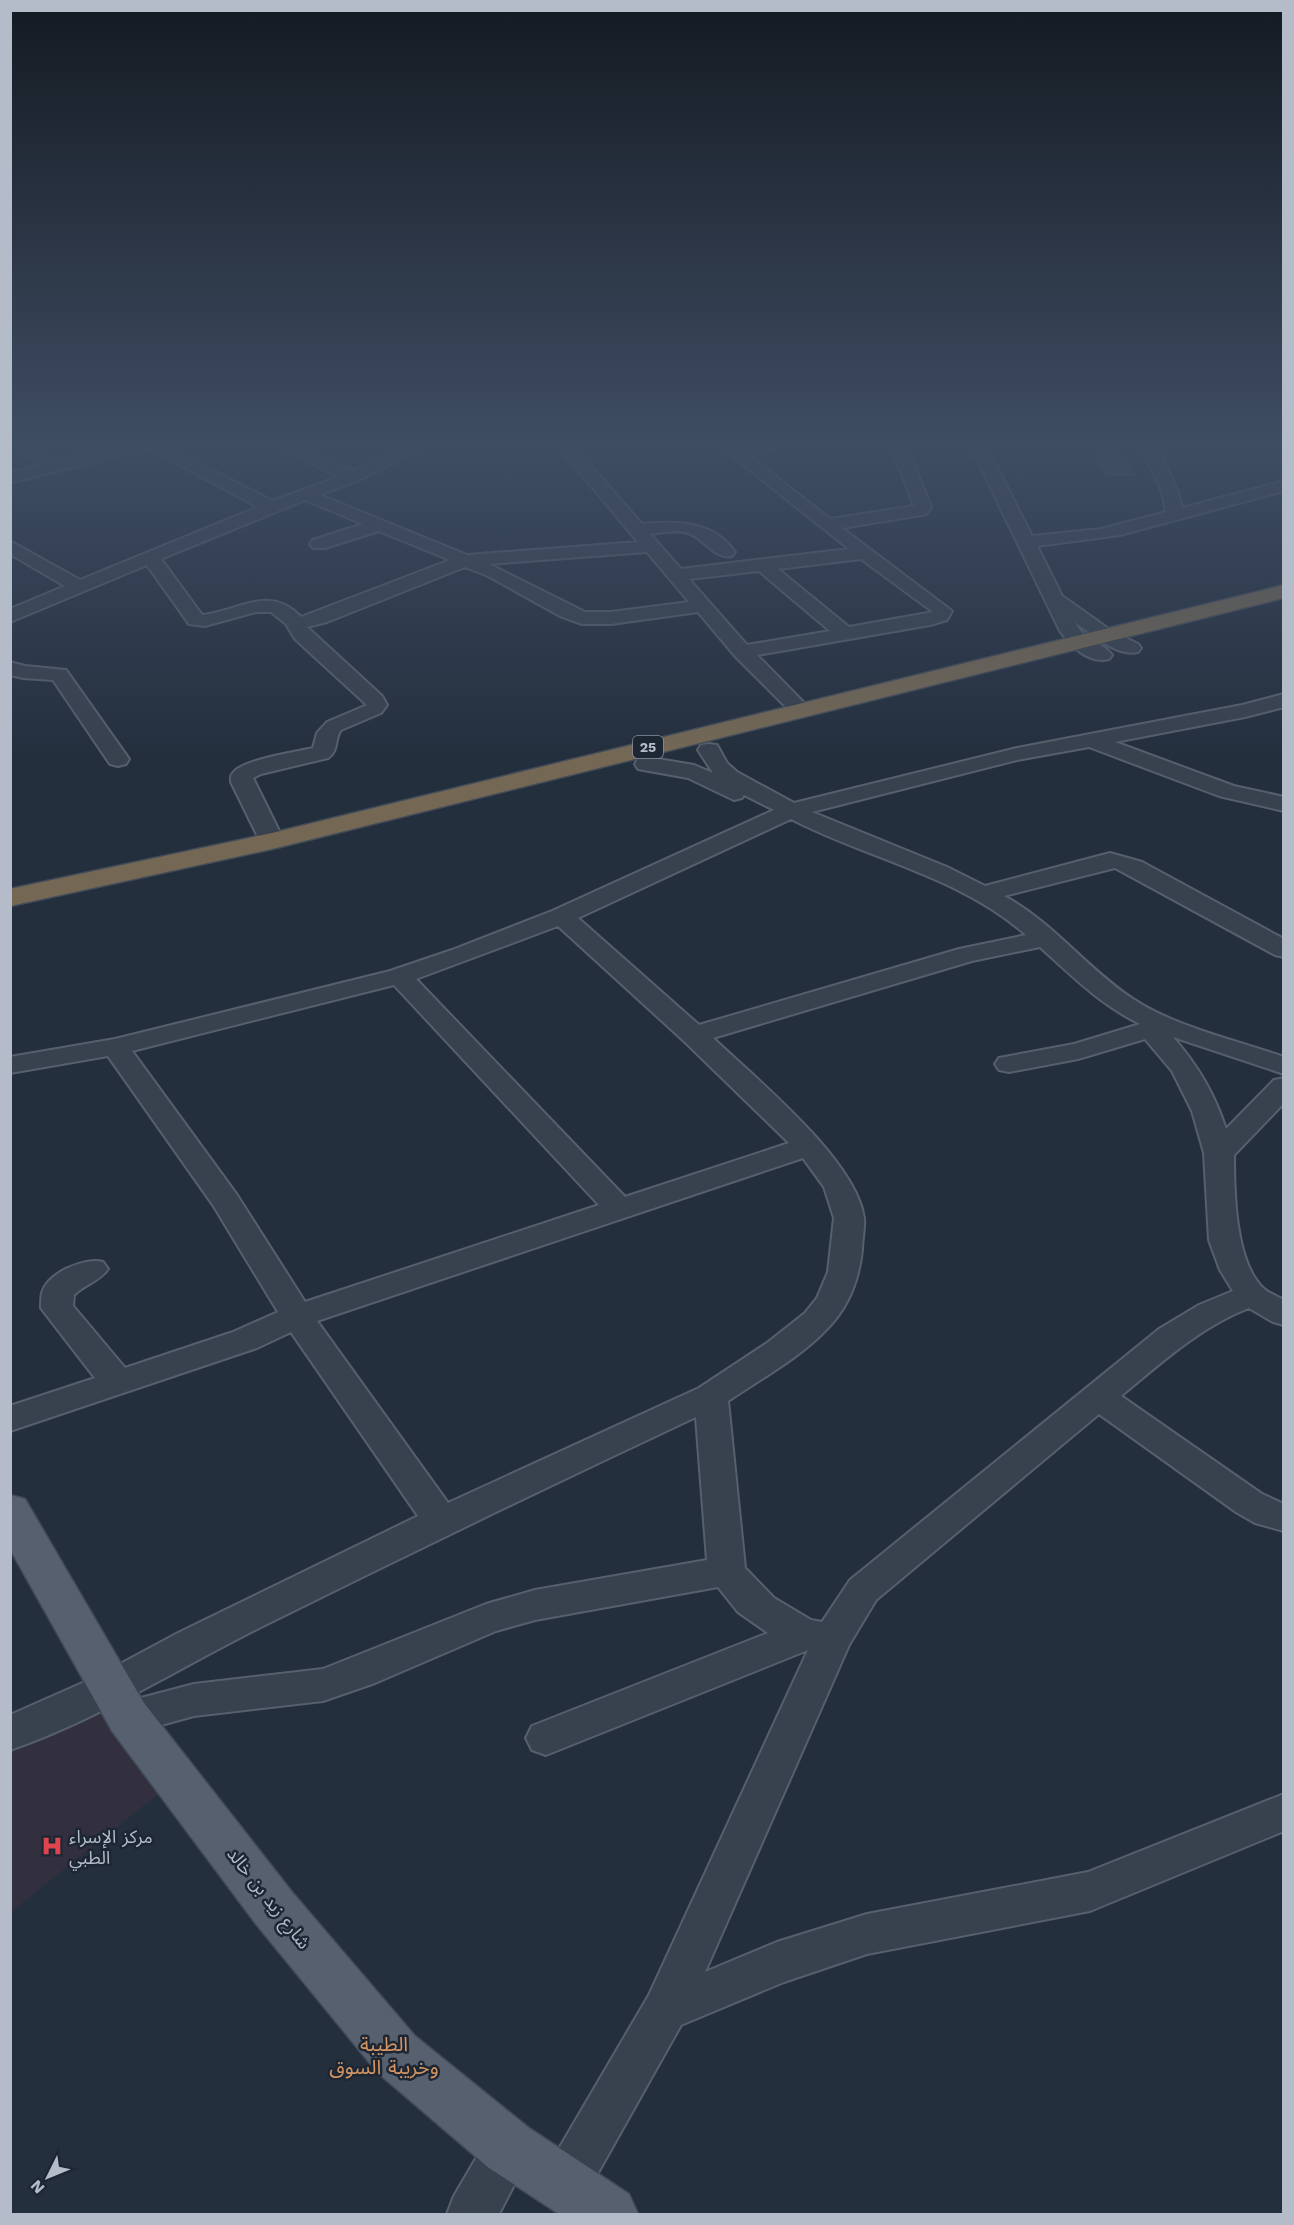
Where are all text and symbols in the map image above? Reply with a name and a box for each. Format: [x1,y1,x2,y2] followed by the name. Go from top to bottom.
[633,736,663,758] road number: 25
[69,1826,153,1871] place label: مركز الإسراء الطبي
[40,1834,64,1858] hospital icon: مركز الإسراء الطبي
[220,1843,315,1955] street label: شارع زيد بن خالد
[329,2032,439,2079] district label: الطيبة وخريبة السوق
[18,2147,78,2207] north arrow
[26,2176,48,2198] text: N

